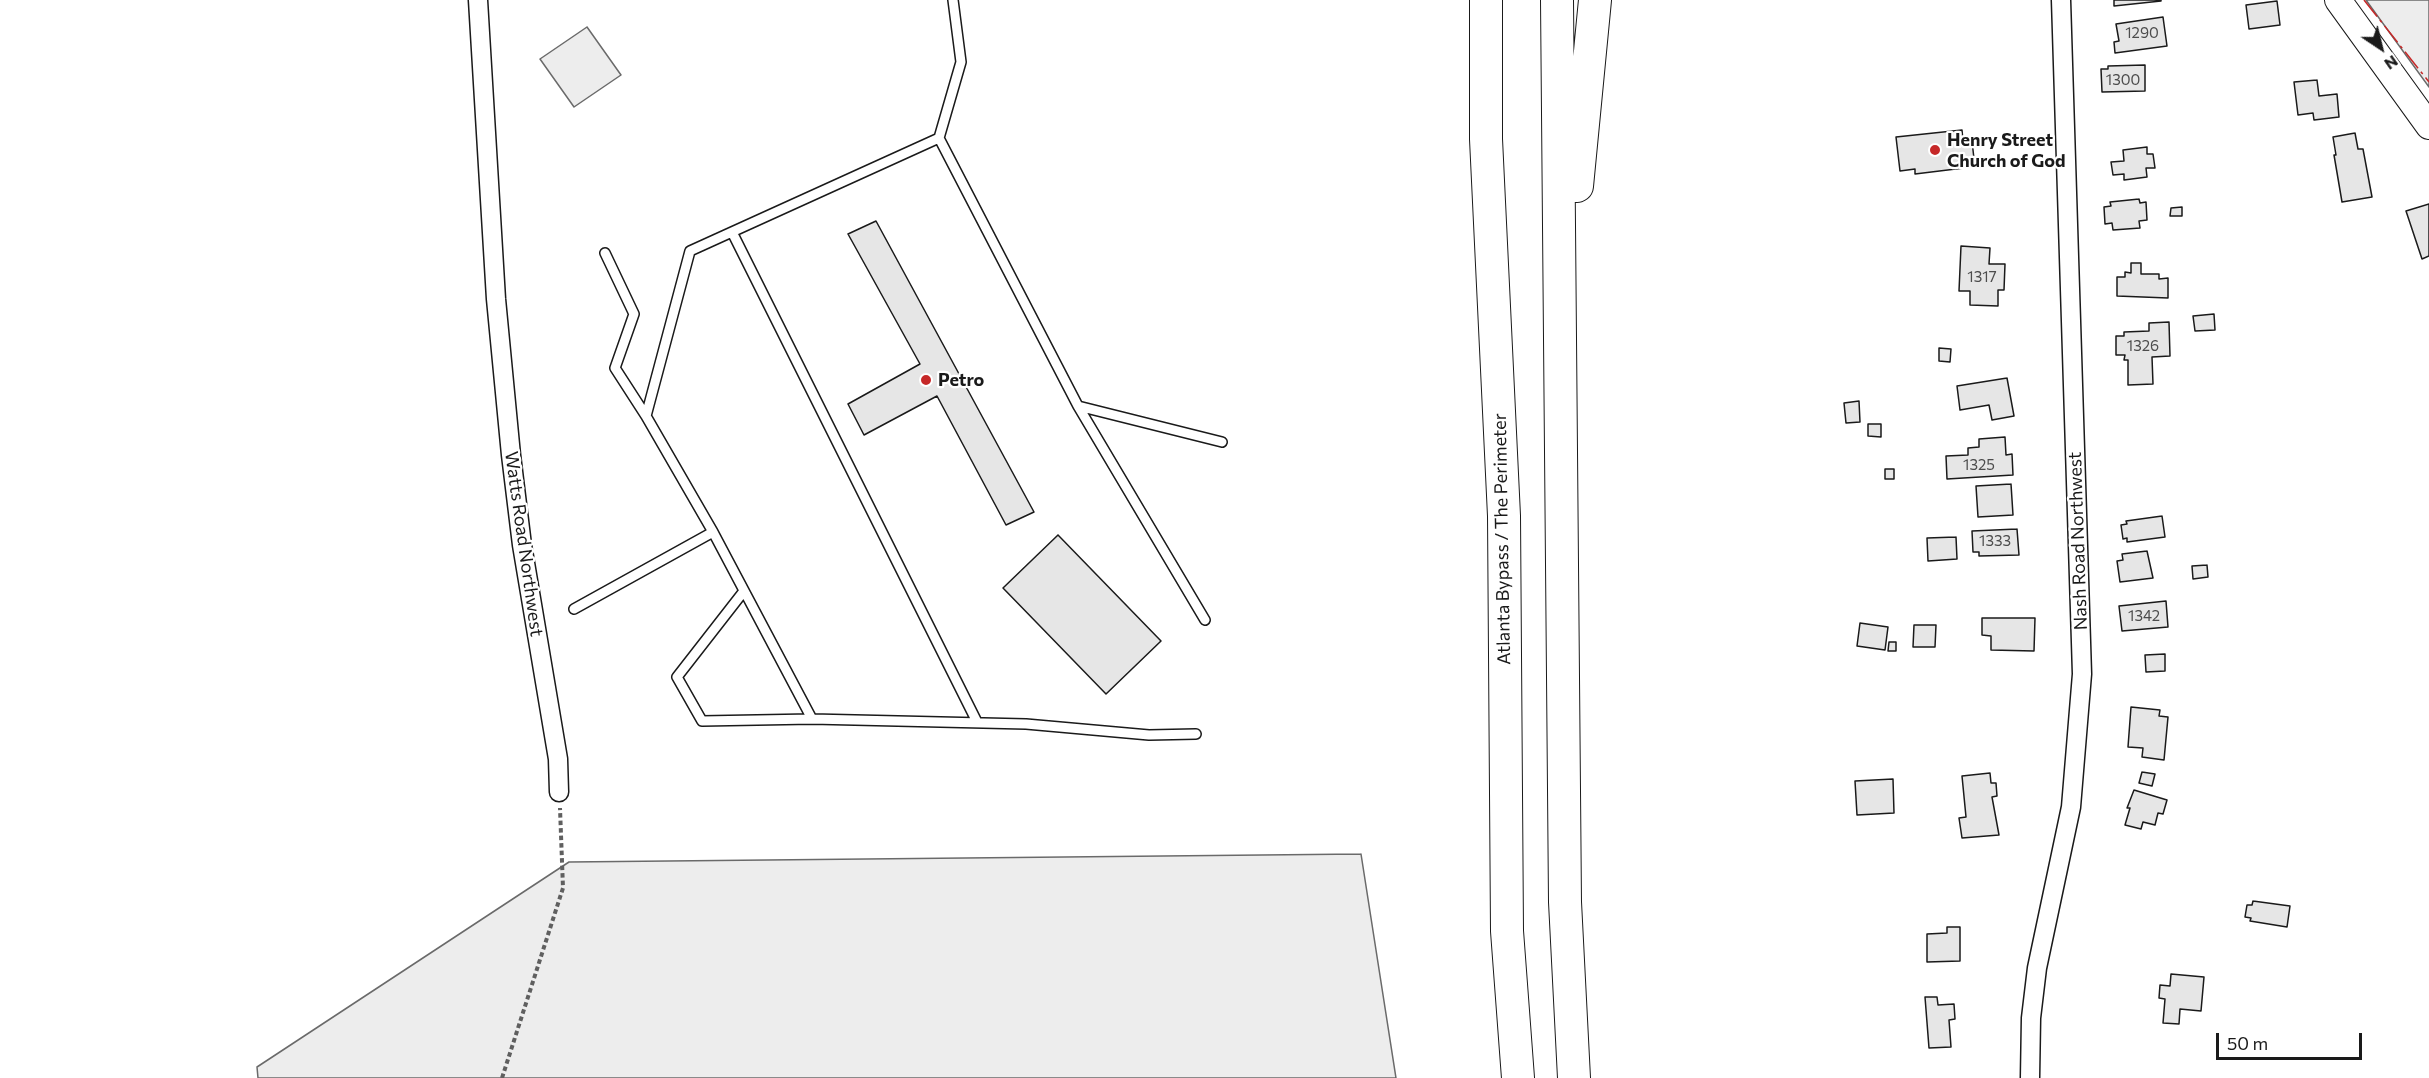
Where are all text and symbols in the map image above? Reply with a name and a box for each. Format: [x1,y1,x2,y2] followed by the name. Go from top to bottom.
[2351,18,2411,78] north arrow
[2125,24,2159,42] house number: 1290
[2381,52,2402,74] text: N
[2106,71,2140,89] house number: 1300
[1947,129,2066,172] place label: Henry Street Church of God
[1928,143,1942,157] marker: Henry Street Church of God
[1967,268,1997,286] house number: 1317
[2127,337,2159,355] house number: 1326
[938,369,984,391] place label: Petro
[919,373,933,387] marker: Petro
[1489,413,1515,665] street label: Atlanta Bypass / The Perimeter
[500,450,548,638] street label: Watts Road Northwest
[2064,451,2092,631] street label: Nash Road Northwest
[1963,456,1995,474] house number: 1325
[1979,532,2011,550] house number: 1333
[2128,607,2160,625] house number: 1342
[2219,1021,2364,1059] scale bar
[2227,1032,2268,1054] text: 50 m

